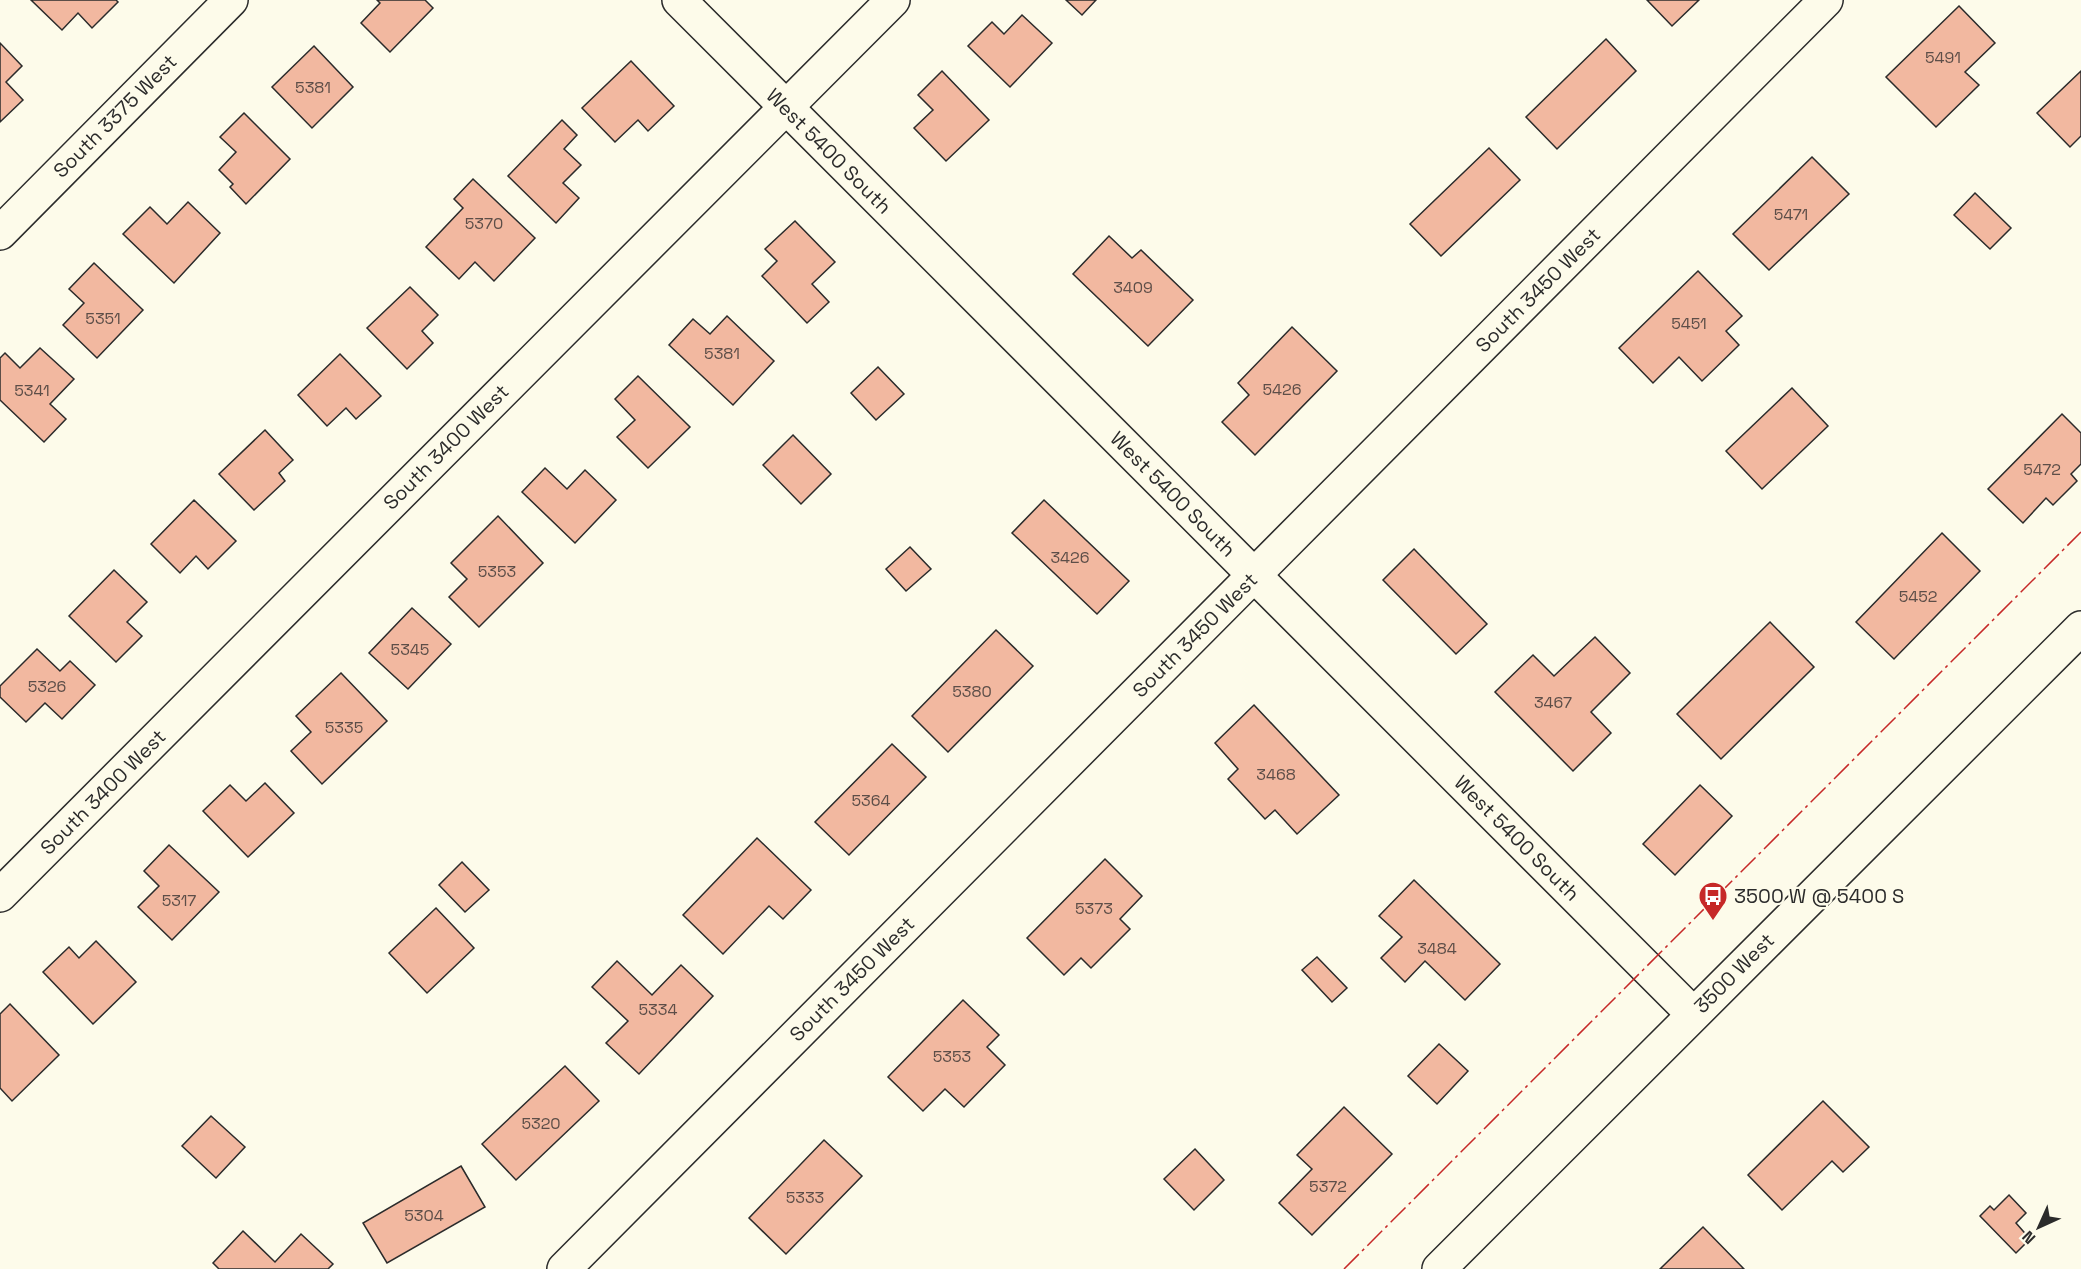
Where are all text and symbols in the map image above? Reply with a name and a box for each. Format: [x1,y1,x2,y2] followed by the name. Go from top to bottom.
[1925,47,1961,68] house number: 5491
[48,49,182,183] street label: South 3375 West
[295,77,331,98] house number: 5381
[761,83,897,219] street label: West 5400 South
[1774,204,1808,225] house number: 5471
[465,213,503,234] house number: 5370
[1470,222,1606,358] street label: South 3450 West
[1113,277,1153,298] house number: 3409
[85,308,121,329] house number: 5351
[1671,313,1707,334] house number: 5451
[704,343,740,364] house number: 5381
[378,379,514,515] street label: South 3400 West
[1262,379,1302,400] house number: 5426
[14,380,50,401] house number: 5341
[1105,426,1241,562] street label: West 5400 South
[2023,459,2061,480] house number: 5472
[1050,547,1090,568] house number: 3426
[478,561,516,582] house number: 5353
[1127,567,1263,703] street label: South 3450 West
[1899,586,1937,607] house number: 5452
[391,639,429,660] house number: 5345
[28,676,66,697] house number: 5326
[952,681,992,702] house number: 5380
[1534,692,1572,713] house number: 3467
[325,717,363,738] house number: 5335
[35,724,171,860] street label: South 3400 West
[1256,764,1296,785] house number: 3468
[1449,770,1585,906] street label: West 5400 South
[851,790,891,811] house number: 5364
[1697,880,1729,922] bus stop icon: 3500 W @ 5400 S
[1734,883,1904,909] place label: 3500 W @ 5400 S
[162,890,196,911] house number: 5317
[1075,898,1113,919] house number: 5373
[784,911,920,1047] street label: South 3450 West
[1688,927,1780,1019] street label: 3500 West
[1417,938,1457,959] house number: 3484
[639,999,677,1020] house number: 5334
[933,1046,971,1067] house number: 5353
[521,1113,561,1134] house number: 5320
[1309,1176,1347,1197] house number: 5372
[786,1187,824,1208] house number: 5333
[2009,1197,2069,1257] north arrow
[404,1205,444,1226] house number: 5304
[2018,1226,2040,1248] text: N

